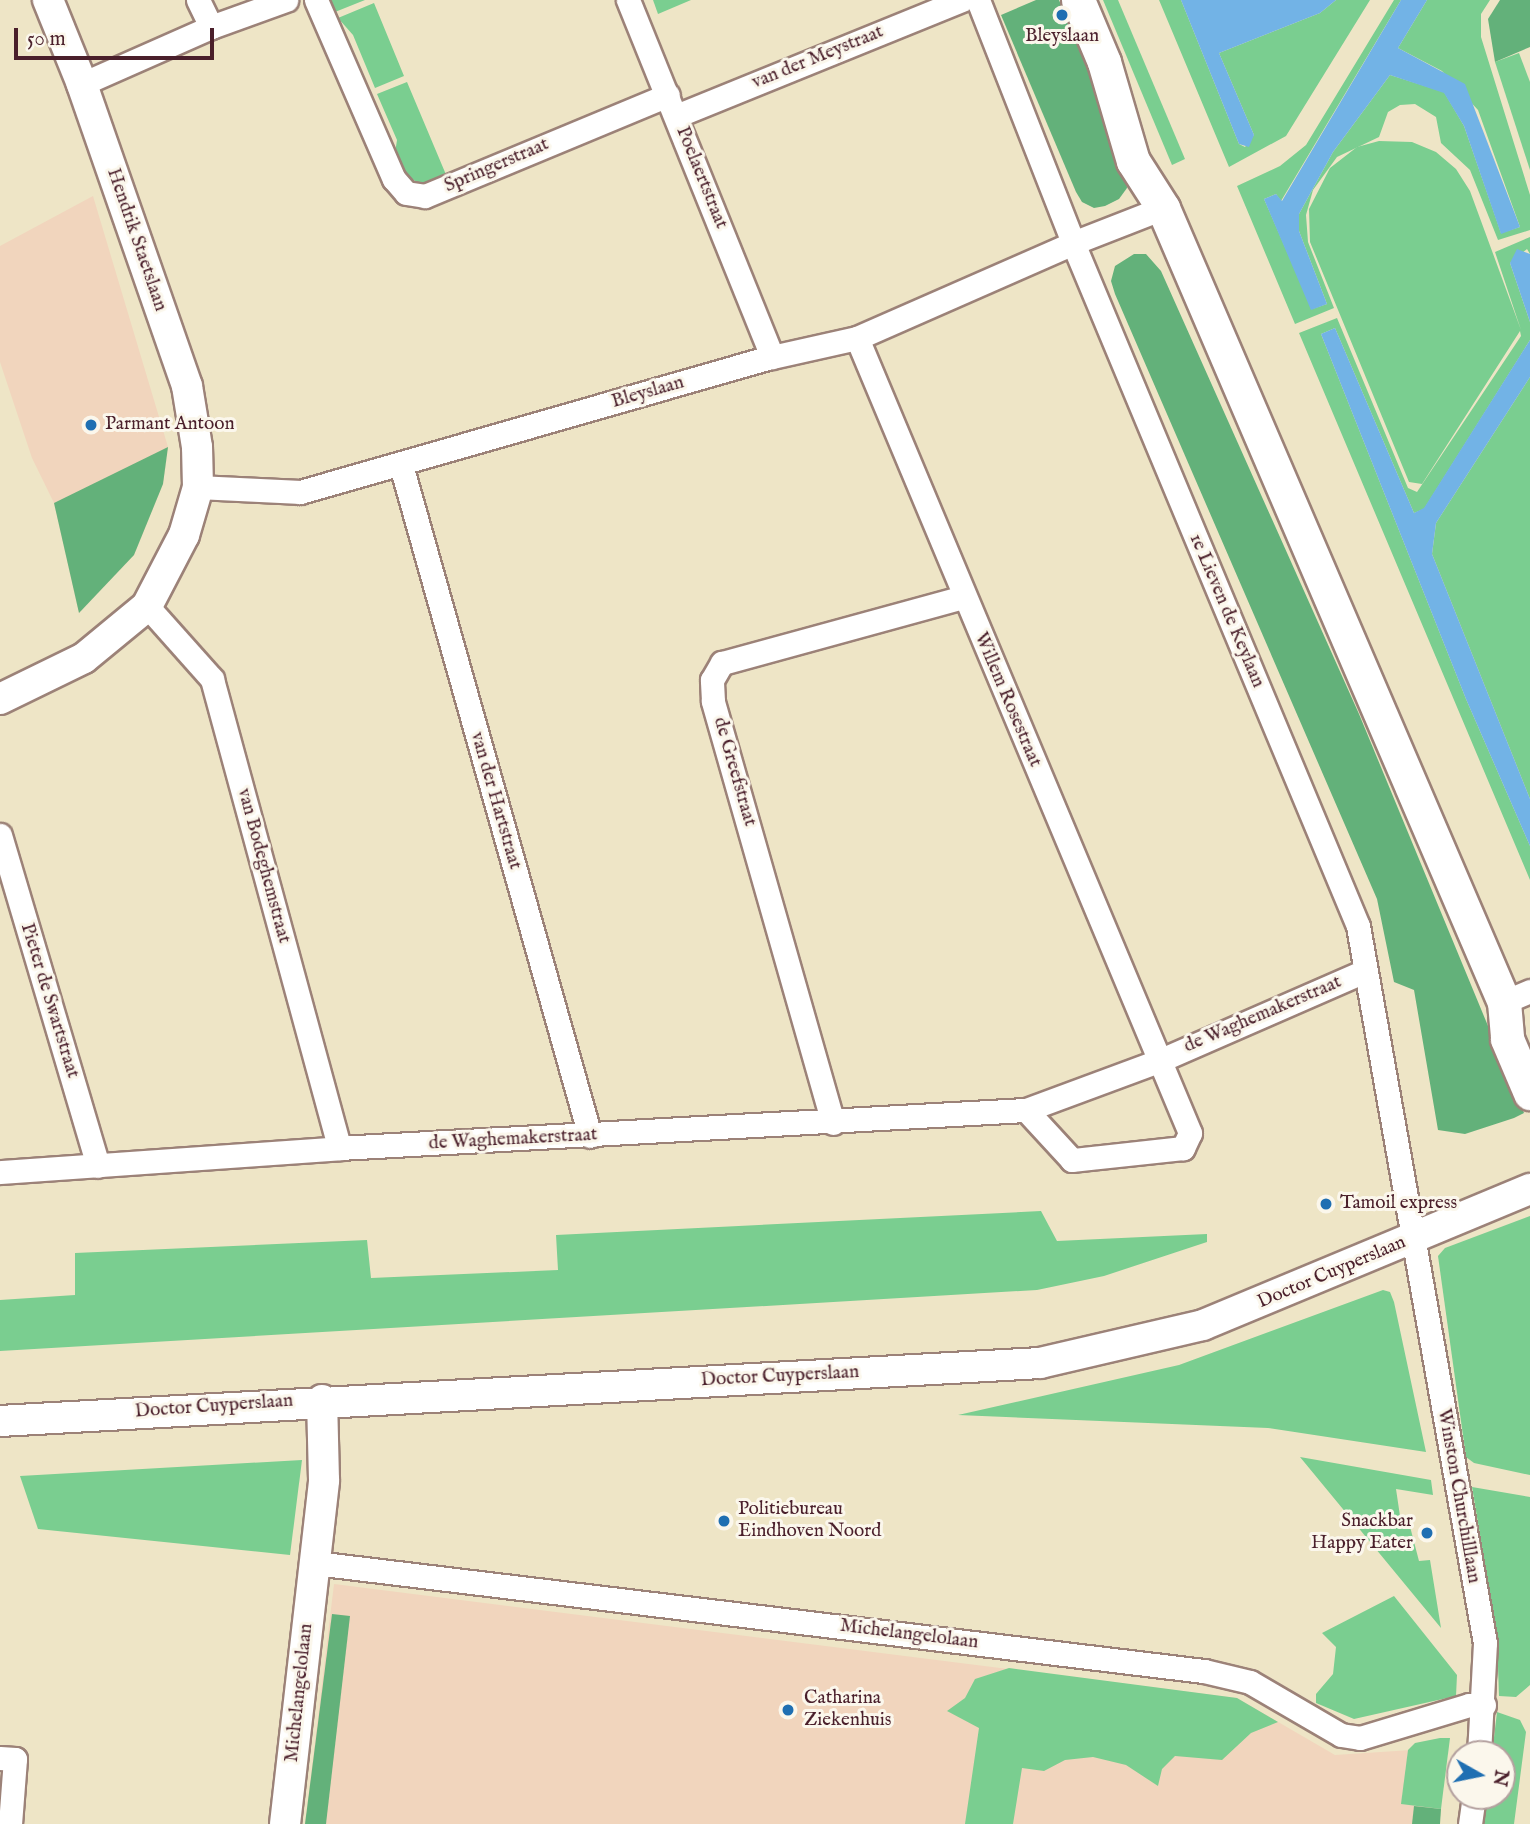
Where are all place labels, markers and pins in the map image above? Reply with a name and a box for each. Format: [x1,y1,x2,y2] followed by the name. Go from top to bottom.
[1054,7,1070,23] marker: Bleyslaan
[1025,26,1099,48] place label: Bleyslaan
[105,414,235,436] place label: Parmant Antoon
[83,417,99,433] marker: Parmant Antoon
[1340,1193,1457,1215] place label: Tamoil express
[1318,1196,1334,1212] marker: Tamoil express
[738,1499,881,1543] place label: Politiebureau Eindhoven Noord
[1311,1511,1413,1555] place label: Snackbar Happy Eater
[716,1513,732,1529] marker: Politiebureau Eindhoven Noord
[1419,1525,1435,1541] marker: Snackbar Happy Eater
[804,1688,892,1732] place label: Catharina Ziekenhuis
[778,1700,798,1720] marker: Catharina Ziekenhuis

